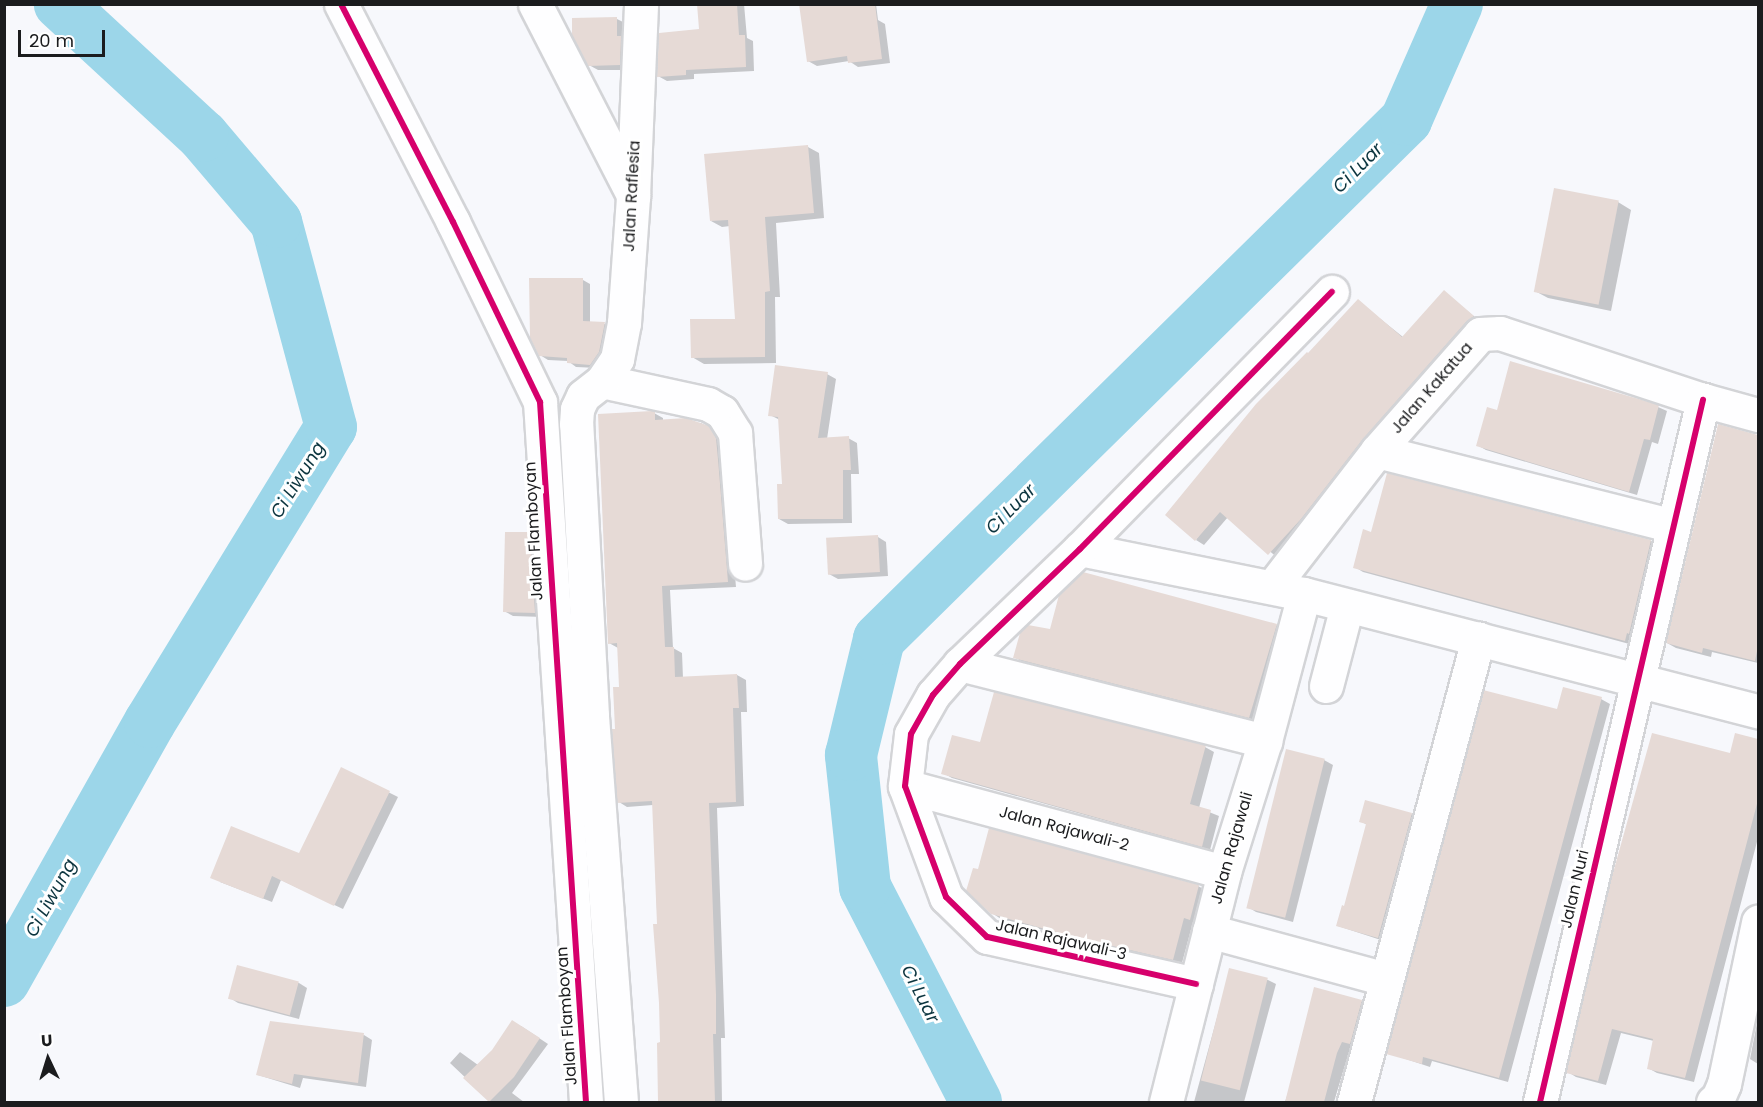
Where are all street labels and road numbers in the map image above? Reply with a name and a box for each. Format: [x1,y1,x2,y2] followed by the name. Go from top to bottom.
[619,140,645,252] street label: Jalan Raflesia
[1387,338,1477,438] street label: Jalan Kakatua
[521,461,547,601] street label: Jalan Flamboyan
[1207,790,1257,906] street label: Jalan Rajawali
[997,802,1131,856] street label: Jalan Rajawali-2
[1557,848,1593,930] street label: Jalan Nuri
[994,916,1128,964] street label: Jalan Rajawali-3
[553,946,581,1086] street label: Jalan Flamboyan

